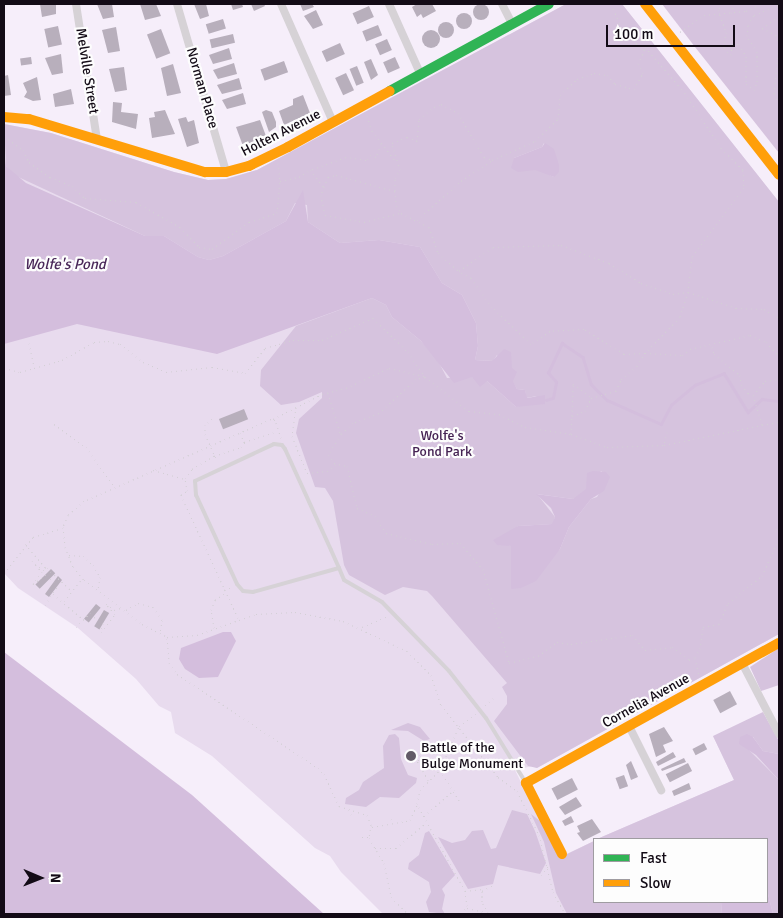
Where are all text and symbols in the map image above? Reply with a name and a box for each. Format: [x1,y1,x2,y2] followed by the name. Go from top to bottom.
[608,15,737,47] scale bar
[614,25,654,43] text: 100 m
[72,27,102,115] street label: Melville Street
[182,46,222,130] street label: Norman Place
[238,106,324,160] street label: Holten Avenue
[24,256,106,274] water label: Wolfe's Pond
[412,428,472,461] park label: Wolfe's Pond Park
[599,670,693,732] street label: Cornelia Avenue
[421,740,523,772] place label: Battle of the Bulge Monument
[405,750,417,762] marker: Battle of the Bulge Monument
[593,838,768,903] legend
[640,849,667,867] text: Fast
[15,853,65,903] north arrow
[47,873,64,883] text: N
[640,874,671,892] text: Slow

